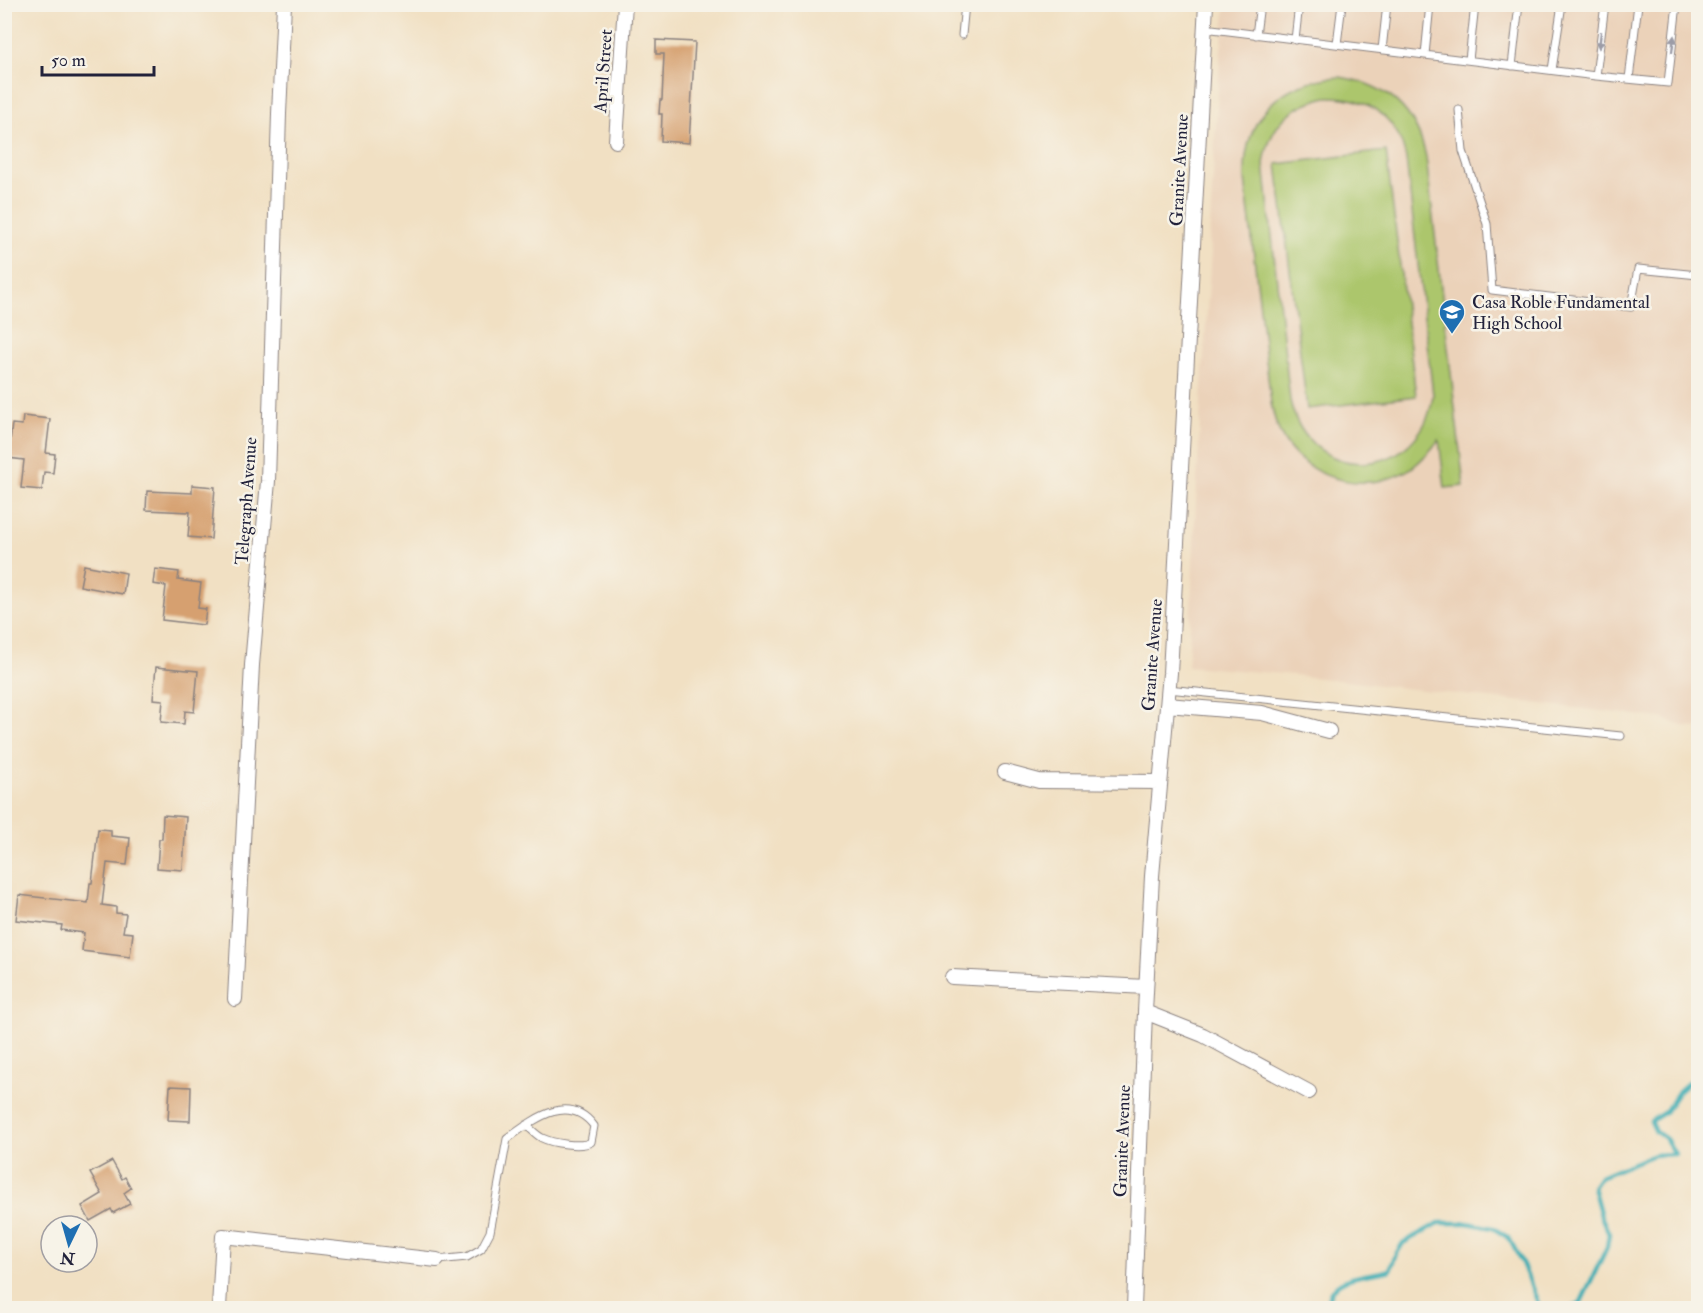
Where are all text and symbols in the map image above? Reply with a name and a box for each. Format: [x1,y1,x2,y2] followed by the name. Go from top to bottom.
[589,28,618,115] street label: April Street
[1596,31,1605,50] one-way arrow
[1668,34,1677,53] one-way arrow
[42,39,154,77] scale bar
[51,49,86,72] text: 50 m
[1165,113,1194,227] street label: Granite Avenue
[1472,291,1650,335] place label: Casa Roble Fundamental High School
[1437,297,1467,335] school or university icon: Casa Roble Fundamental High School
[231,436,262,566] street label: Telegraph Avenue
[1137,598,1168,712] street label: Granite Avenue
[1109,1084,1136,1198] street label: Granite Avenue
[39,1214,99,1274] north arrow
[59,1247,77,1269] text: N

